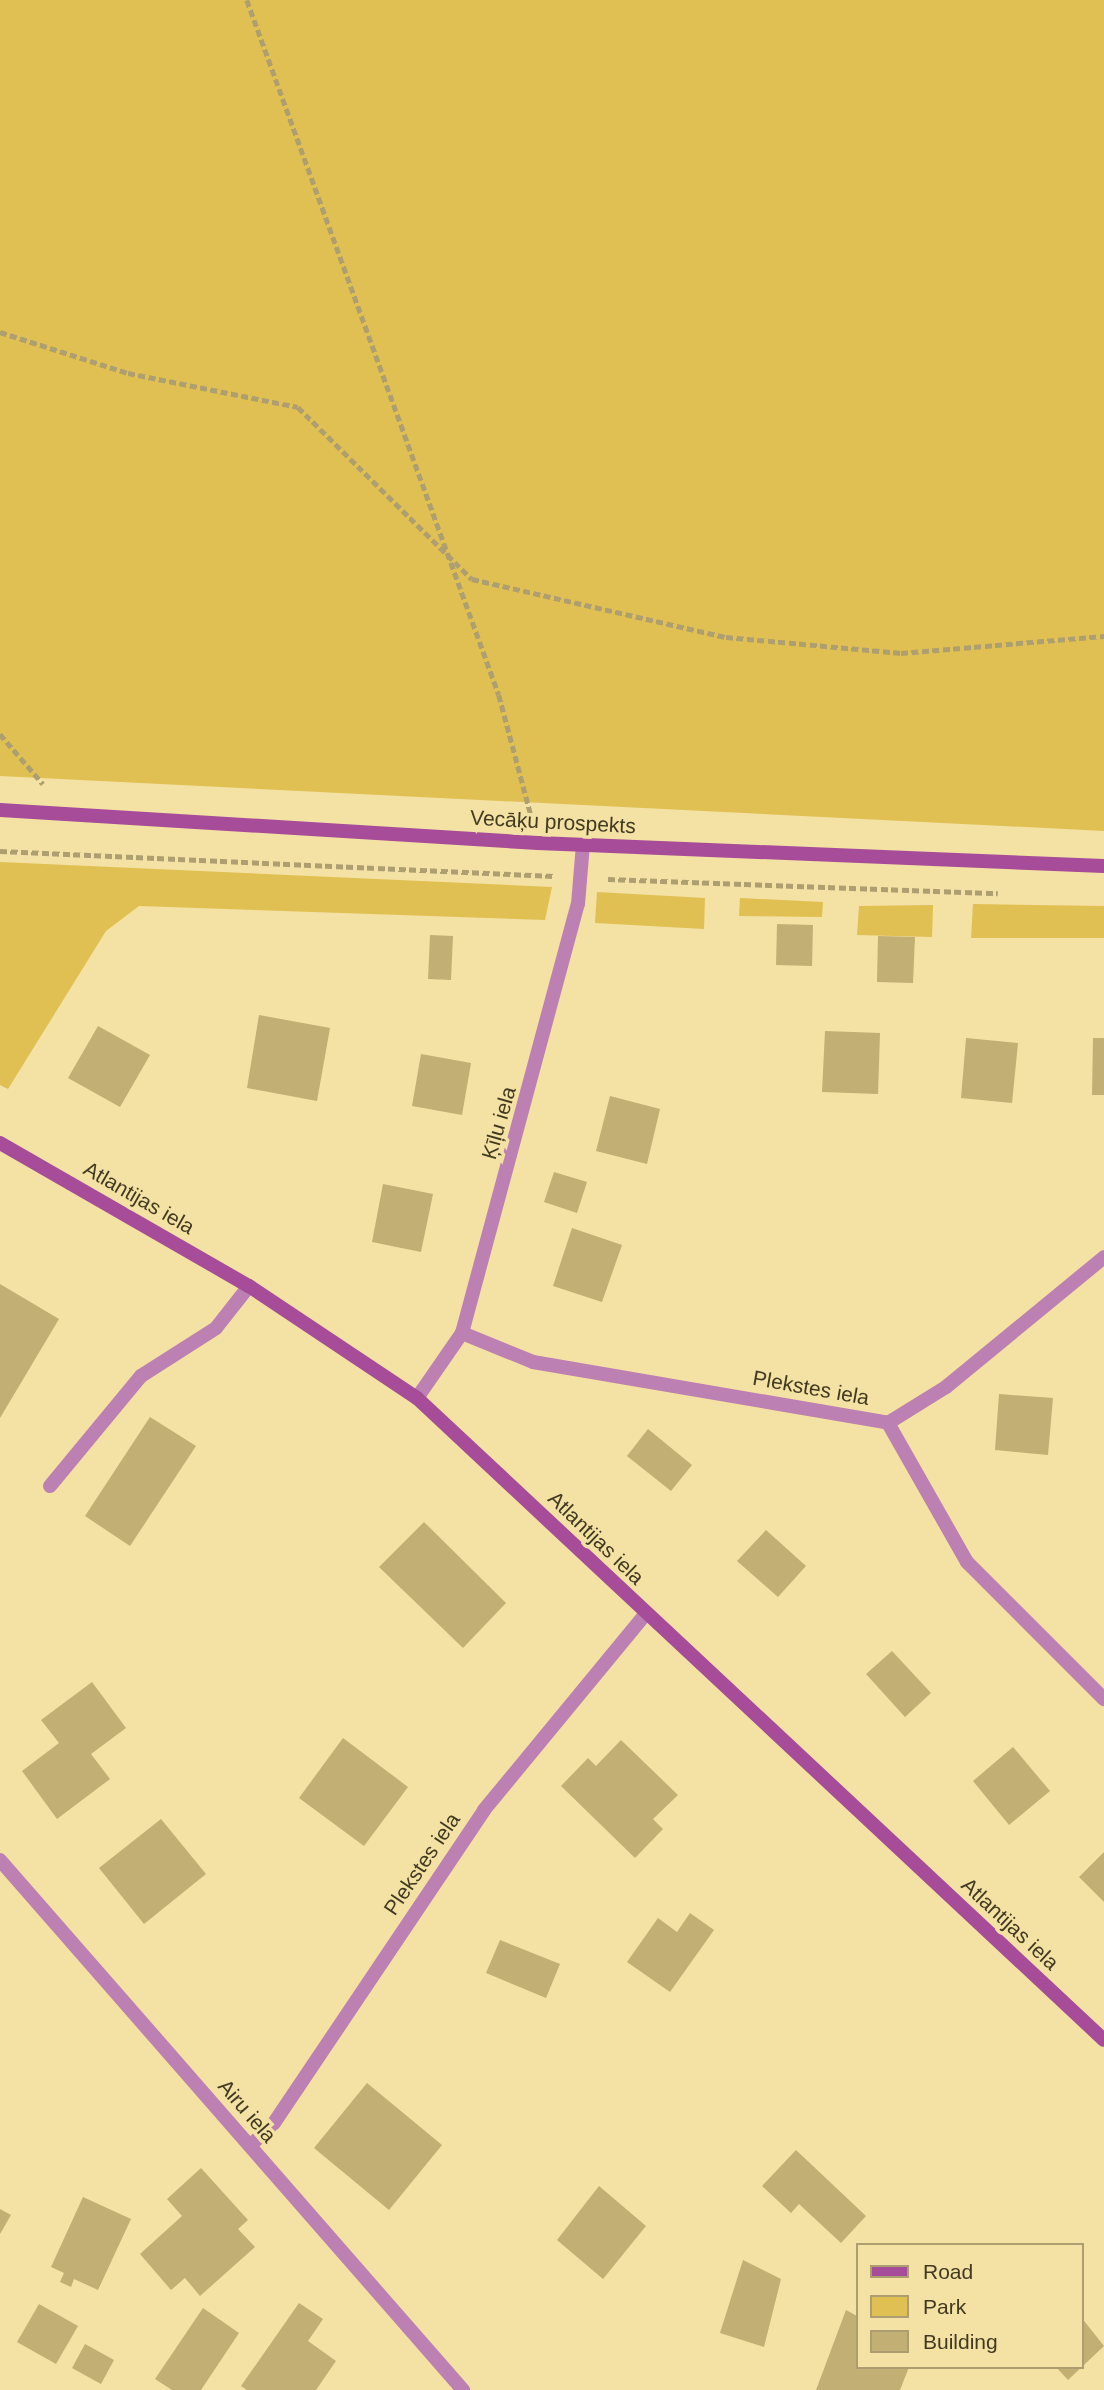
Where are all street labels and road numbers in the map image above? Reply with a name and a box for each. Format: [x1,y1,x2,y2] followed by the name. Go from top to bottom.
[470,805,636,839] street label: Vecāķu prospekts
[477,1084,521,1162] street label: Ķīļu iela
[79,1156,199,1240] street label: Atlantijas iela
[751,1365,871,1411] street label: Plekstes iela
[543,1486,649,1590] street label: Atlantijas iela
[379,1808,465,1920] street label: Plekstes iela
[956,1873,1064,1975] street label: Atlantijas iela
[213,2074,281,2148] street label: Airu iela

